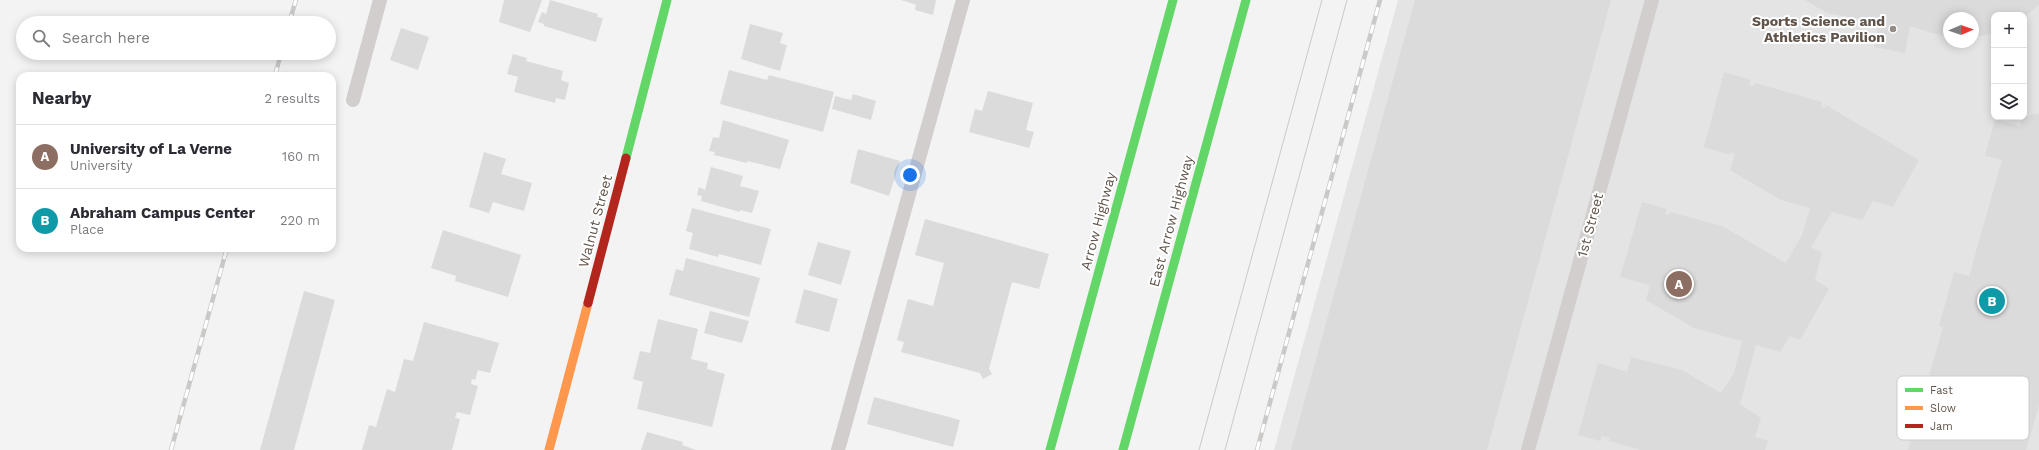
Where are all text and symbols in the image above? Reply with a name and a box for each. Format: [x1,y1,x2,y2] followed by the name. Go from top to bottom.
[1943,12,1979,48] north arrow
[1991,12,2027,120] map controls
[1991,12,2027,48] button: +
[1752,13,1885,45] place label: Sports Science and Athletics Pavilion
[16,16,336,60] search box
[1888,24,1898,34] marker: Sports Science and Athletics Pavilion
[30,27,52,49] icon: search
[62,29,150,47] text: Search here
[1991,48,2027,84] button: −
[1991,84,2027,120] button: layers
[32,88,91,108] text: Nearby
[265,91,320,106] text: 2 results
[70,140,232,158] text: University of La Verne
[41,149,49,164] text: A
[282,149,320,164] text: 160 m
[1146,153,1196,288] street label: East Arrow Highway
[70,158,132,173] text: University
[900,165,920,185] your location
[1077,169,1119,272] street label: Arrow Highway
[575,173,615,269] street label: Walnut Street
[1574,191,1606,259] street label: 1st Street
[70,204,255,222] text: Abraham Campus Center
[41,213,49,228] text: B
[280,213,320,228] text: 220 m
[70,222,104,237] text: Place
[1666,269,1692,299] pin: A
[1979,286,2005,316] pin: B
[1897,376,2029,440] legend
[1930,384,1953,397] text: Fast
[1930,402,1956,415] text: Slow
[1930,420,1953,433] text: Jam

